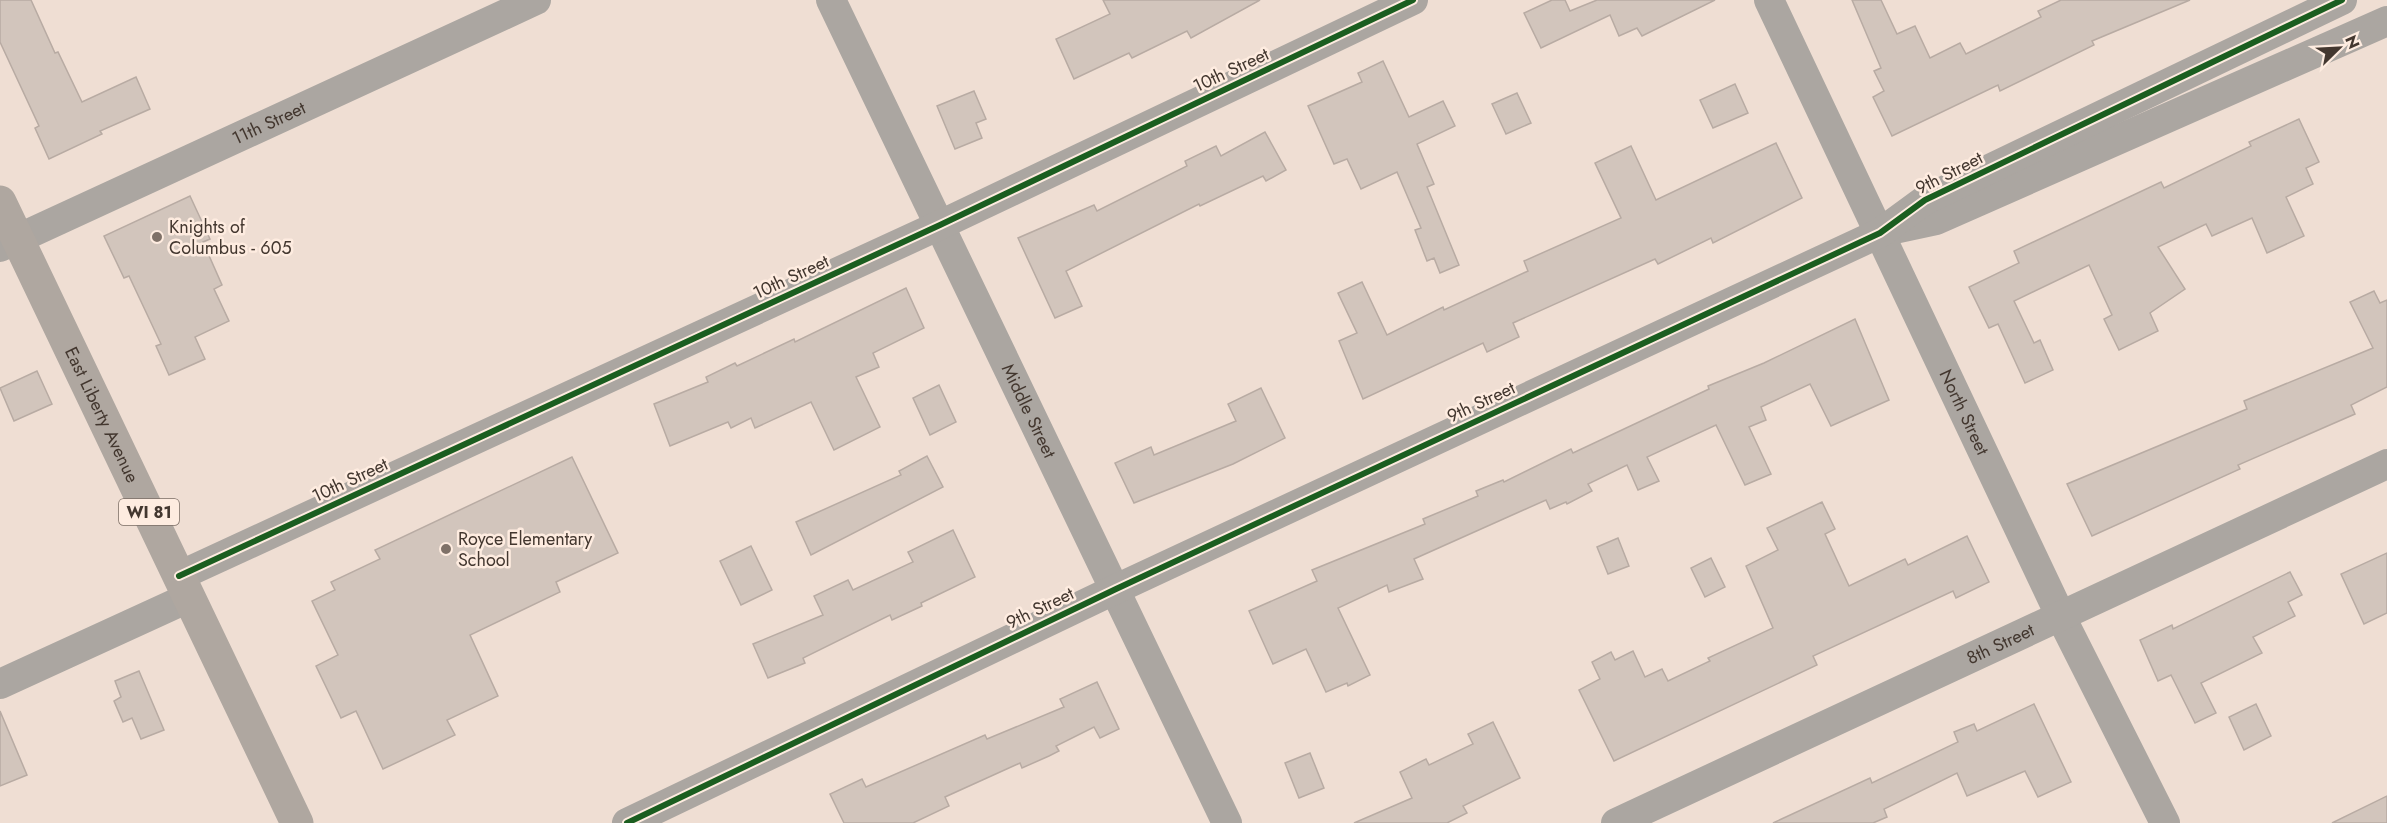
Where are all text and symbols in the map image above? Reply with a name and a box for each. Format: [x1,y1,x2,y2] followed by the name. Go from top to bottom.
[2309,18,2369,78] north arrow
[2339,32,2365,53] text: N
[1189,41,1274,99] street label: 10th Street
[228,95,310,151] street label: 11th Street
[1911,145,1988,201] street label: 9th Street
[169,214,292,261] place label: Knights of Columbus - 605
[150,230,164,244] marker: Knights of Columbus - 605
[749,248,834,306] street label: 10th Street
[58,343,145,487] street label: East Liberty Avenue
[995,359,1063,463] street label: Middle Street
[1933,365,1996,460] street label: North Street
[1443,375,1520,429] street label: 9th Street
[308,451,393,509] street label: 10th Street
[119,499,179,525] road number: WI 81
[458,526,592,573] place label: Royce Elementary School
[439,542,453,556] marker: Royce Elementary School
[1002,580,1079,636] street label: 9th Street
[1962,617,2039,671] street label: 8th Street

